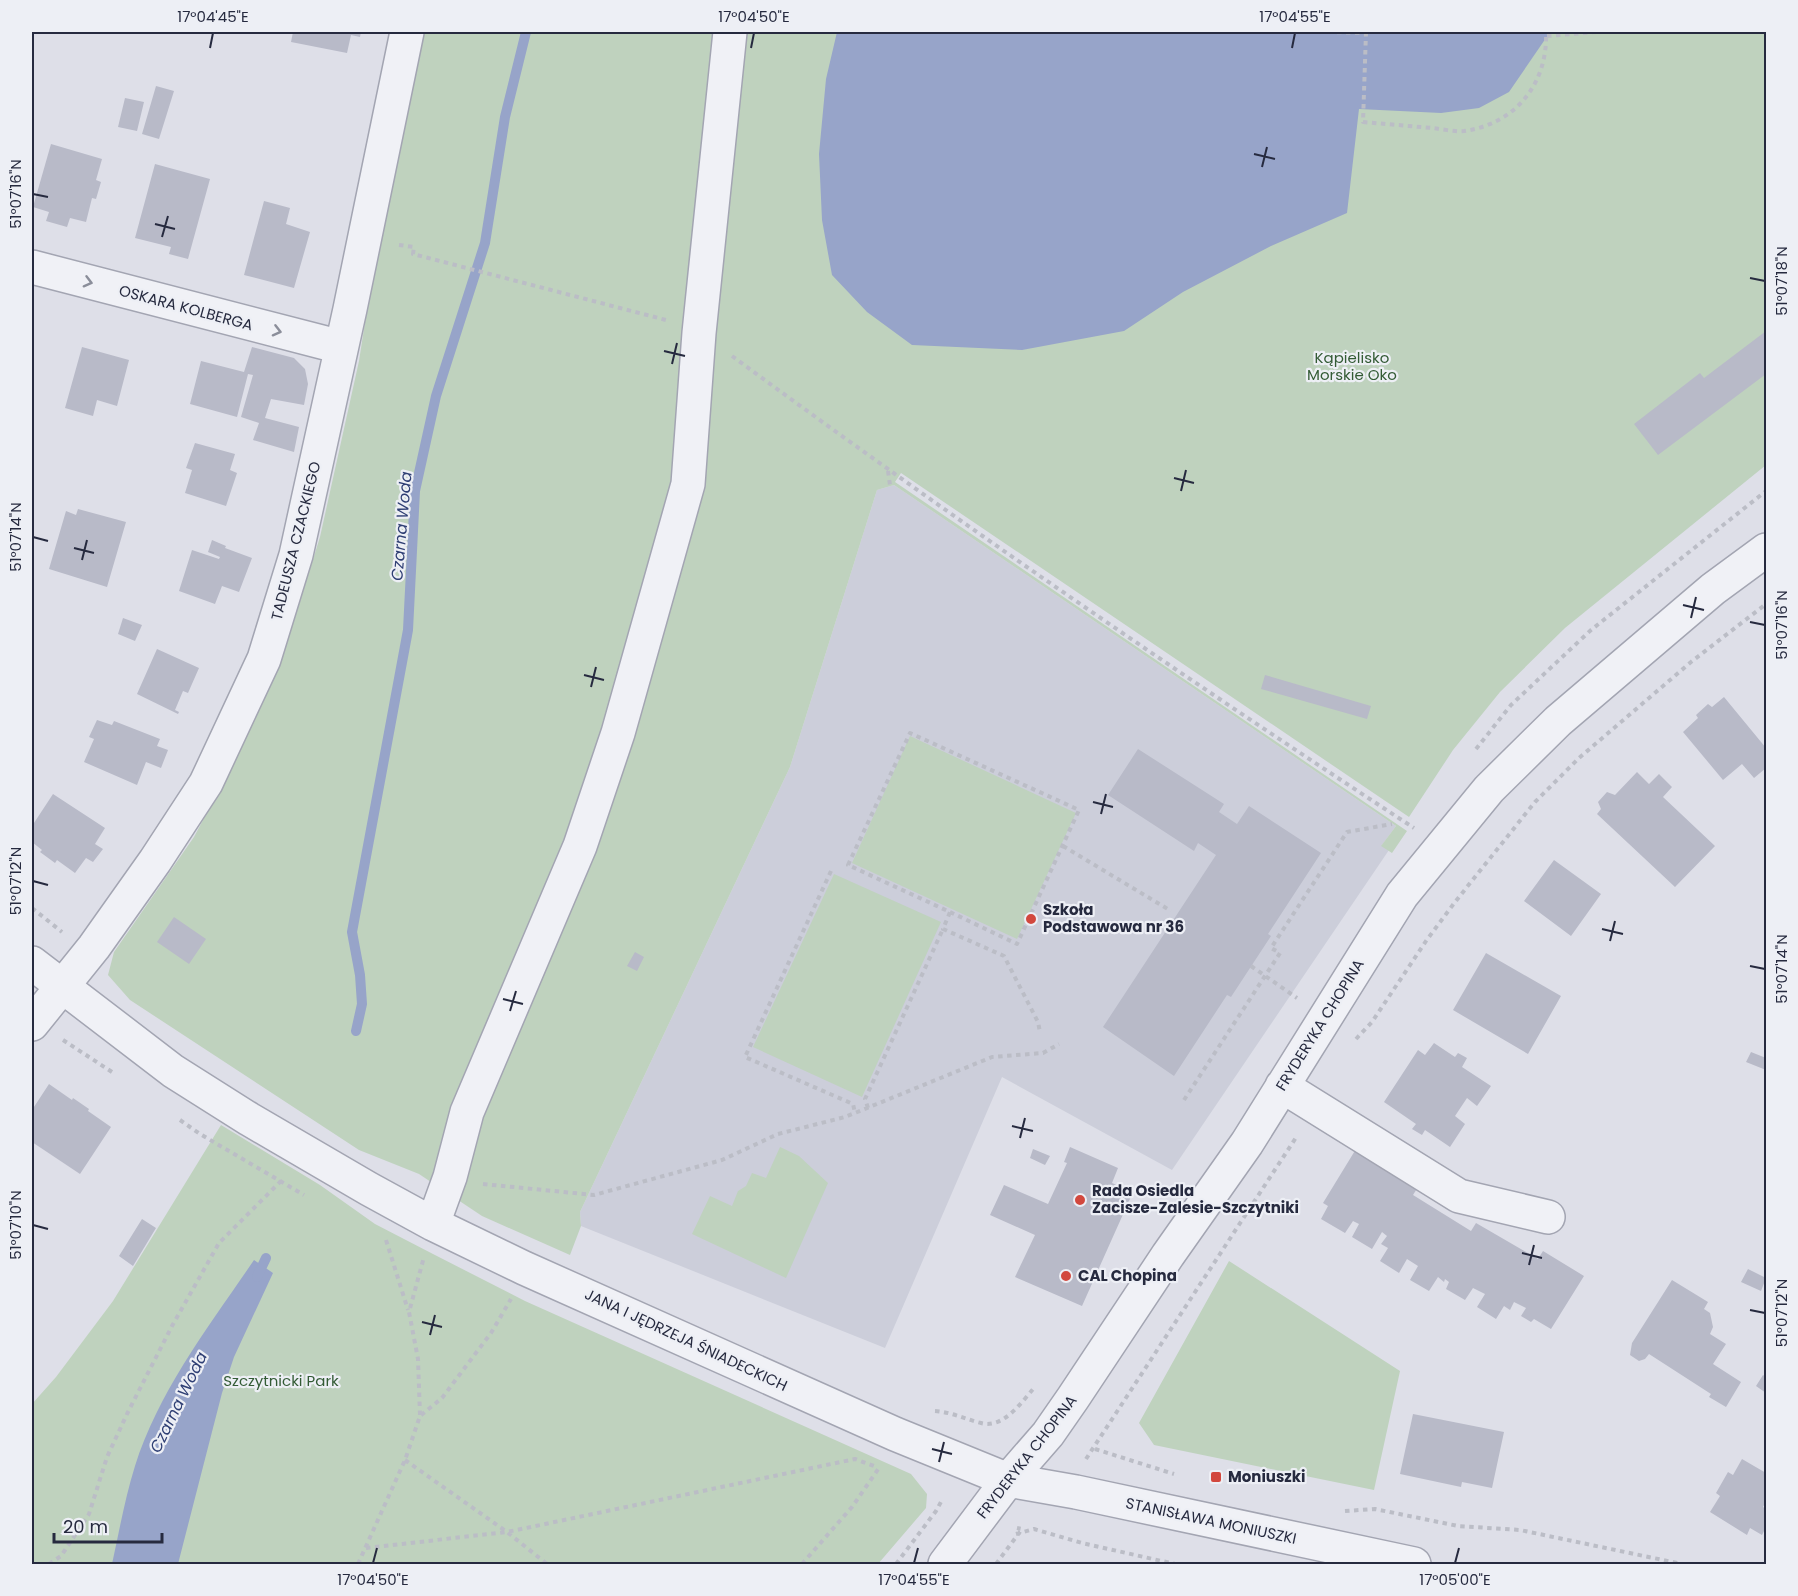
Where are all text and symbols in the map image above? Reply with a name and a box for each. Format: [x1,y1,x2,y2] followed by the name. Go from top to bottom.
[177,6,249,27] text: 17°04'45"E
[718,6,790,27] text: 17°04'50"E
[1259,6,1331,27] text: 17°04'55"E
[5,159,26,229] text: 51°07'16"N
[1771,246,1792,316] text: 51°07'18"N
[83,274,93,287] one-way arrow
[117,280,255,336] street label: OSKARA KOLBERGA
[271,324,282,336] one-way arrow
[1307,347,1397,385] park label: Kąpielisko Morskie Oko
[266,459,325,622] street label: TADEUSZA CZACKIEGO
[385,470,418,582] water label: Czarna Woda
[5,502,26,572] text: 51°07'14"N
[1771,590,1792,660] text: 51°07'16"N
[5,847,26,915] text: 51°07'12"N
[1043,899,1184,937] place label: Szkoła Podstawowa nr 36
[1024,912,1038,926] marker: Szkoła Podstawowa nr 36
[1771,934,1792,1004] text: 51°07'14"N
[1271,955,1369,1095] street label: FRYDERYKA CHOPINA
[1092,1180,1299,1218] place label: Rada Osiedla Zacisze-Zalesie-Szczytniki
[5,1190,26,1260] text: 51°07'10"N
[1073,1193,1087,1207] marker: Rada Osiedla Zacisze-Zalesie-Szczytniki
[1078,1265,1177,1286] place label: CAL Chopina
[1059,1269,1073,1283] marker: CAL Chopina
[1771,1279,1792,1347] text: 51°07'12"N
[581,1283,791,1396] street label: JANA I JĘDRZEJA ŚNIADECKICH
[144,1348,213,1457] water label: Czarna Woda
[223,1370,339,1391] park label: Szczytnicki Park
[972,1391,1082,1523] street label: FRYDERYKA CHOPINA
[1228,1466,1305,1487] place label: Moniuszki
[1209,1470,1223,1484] marker: Moniuszki
[1124,1492,1298,1549] street label: STANISŁAWA MONIUSZKI
[54,1506,162,1544] scale bar
[63,1514,108,1539] text: 20 m
[337,1569,409,1590] text: 17°04'50"E
[878,1569,950,1590] text: 17°04'55"E
[1419,1569,1491,1590] text: 17°05'00"E

